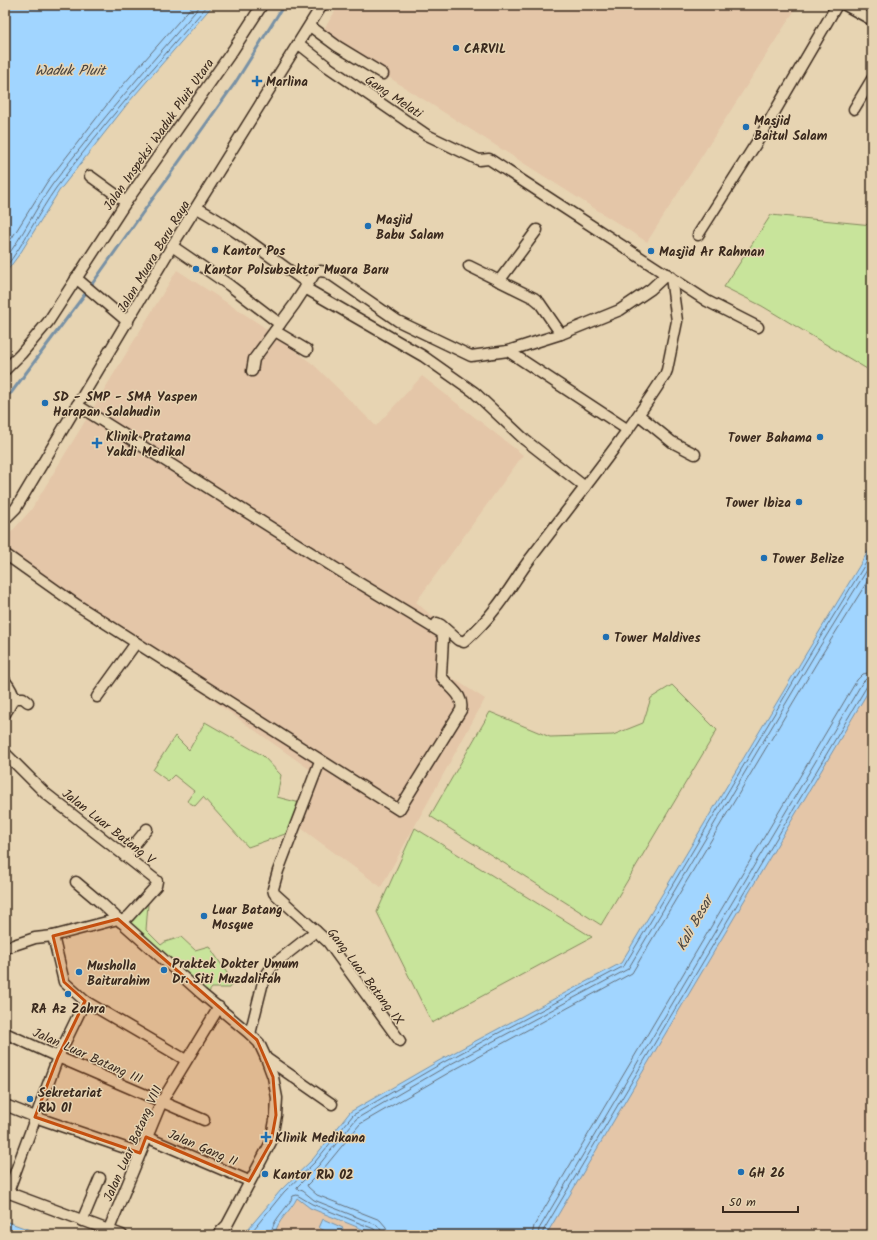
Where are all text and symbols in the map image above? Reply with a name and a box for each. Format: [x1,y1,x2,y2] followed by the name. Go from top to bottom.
[464,39,506,60] place label: CARVIL
[451,43,461,53] marker: CARVIL
[99,54,220,215] street label: Jalan Inspeksi Waduk Pluit Utara
[35,60,108,82] water label: Waduk Pluit
[360,70,427,125] street label: Gang Melati
[266,72,308,93] place label: Marlina
[251,75,263,87] marker: Marlina
[754,111,828,147] place label: Masjid Baitul Salam
[741,122,751,132] marker: Masjid Baitul Salam
[112,197,196,317] street label: Jalan Muara Baru Raya
[376,210,444,246] place label: Masjid Babu Salam
[363,221,373,231] marker: Masjid Babu Salam
[223,241,285,262] place label: Kantor Pos
[659,242,764,263] place label: Masjid Ar Rahman
[210,245,220,255] marker: Kantor Pos
[646,246,656,256] marker: Masjid Ar Rahman
[204,260,389,281] place label: Kantor Polsubsektor Muara Baru
[191,264,201,274] marker: Kantor Polsubsektor Muara Baru
[53,387,198,423] place label: SD - SMP - SMA Yaspen Harapan Salahudin
[40,398,50,408] marker: SD - SMP - SMA Yaspen Harapan Salahudin
[106,427,191,463] place label: Klinik Pratama Yakdi Medikal
[728,428,812,449] place label: Tower Bahama
[815,432,825,442] marker: Tower Bahama
[91,437,103,449] marker: Klinik Pratama Yakdi Medikal
[725,493,791,514] place label: Tower Ibiza
[794,497,804,507] marker: Tower Ibiza
[772,549,845,570] place label: Tower Belize
[759,553,769,563] marker: Tower Belize
[614,628,701,649] place label: Tower Maldives
[601,632,611,642] marker: Tower Maldives
[57,784,160,871] street label: Jalan Luar Batang V
[671,889,721,955] water label: Kali Besar
[212,900,282,936] place label: Luar Batang Mosque
[199,911,209,921] marker: Luar Batang Mosque
[321,924,409,1031] street label: Gang Luar Batang IX
[172,954,299,990] place label: Praktek Dokter Umum Dr. Siti Muzdalifah
[87,956,150,992] place label: Musholla Baiturahim
[159,965,169,975] marker: Praktek Dokter Umum Dr. Siti Muzdalifah
[74,967,84,977] marker: Musholla Baiturahim
[63,989,73,999] marker: RA Az Zahra
[31,999,105,1020] place label: RA Az Zahra
[29,1023,146,1090] street label: Jalan Luar Batang III
[98,1082,168,1205] street label: Jalan Luar Batang VIII
[38,1083,102,1119] place label: Sekretariat RW 01
[25,1094,35,1104] marker: Sekretariat RW 01
[164,1124,241,1173] street label: Jalan Gang II
[275,1128,365,1149] place label: Klinik Medikana
[260,1131,272,1143] marker: Klinik Medikana
[749,1163,785,1184] place label: GH 26
[273,1165,354,1186] place label: Kantor RW 02
[736,1167,746,1177] marker: GH 26
[260,1169,270,1179] marker: Kantor RW 02
[723,1188,798,1214] scale bar
[729,1193,756,1212] text: 50 m

